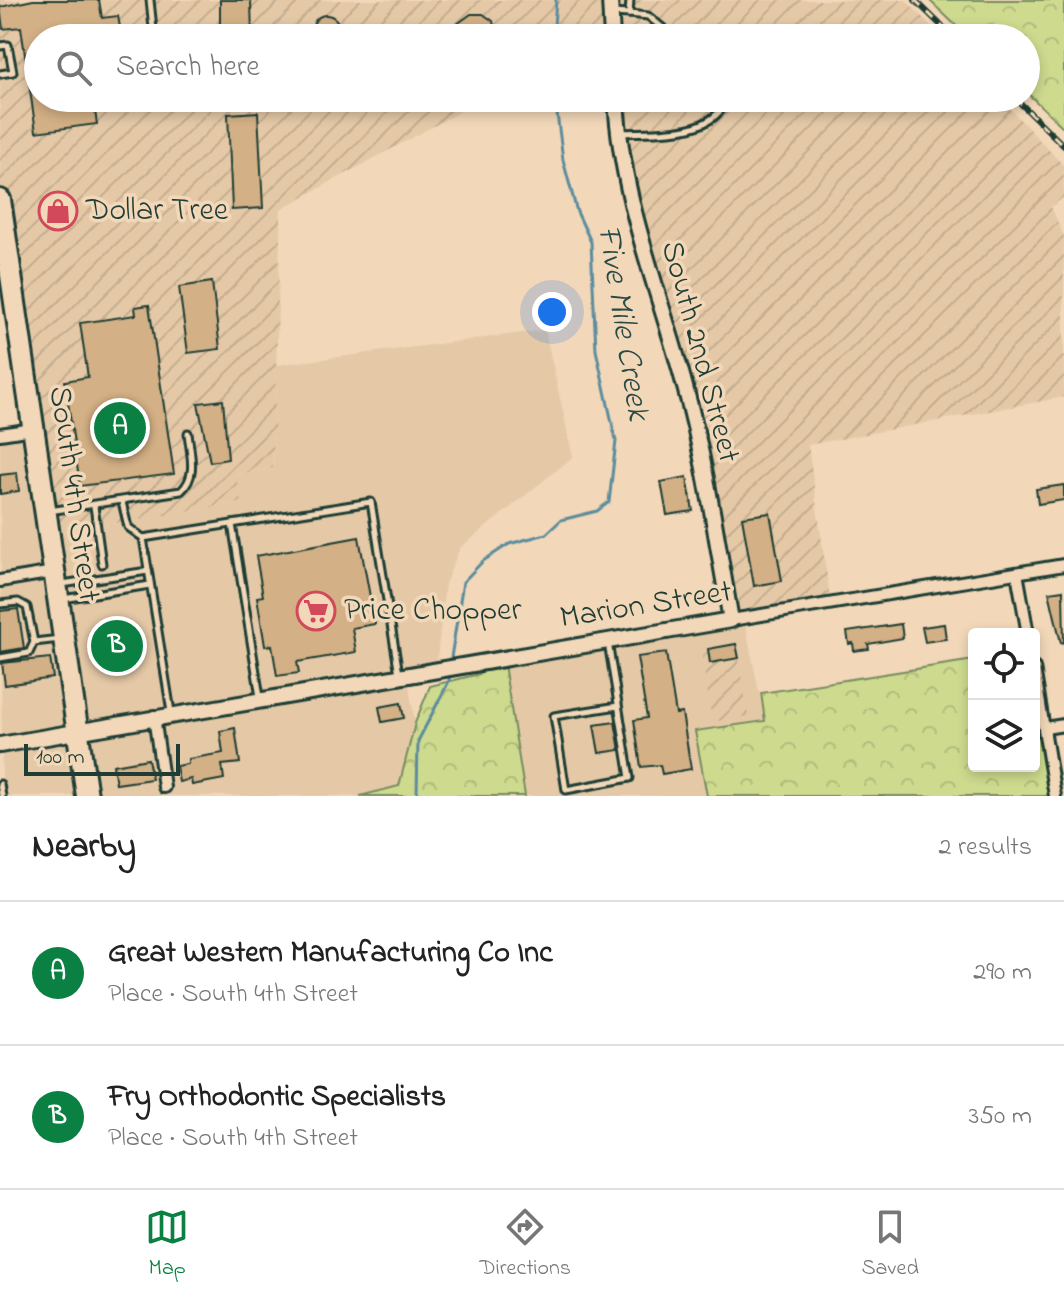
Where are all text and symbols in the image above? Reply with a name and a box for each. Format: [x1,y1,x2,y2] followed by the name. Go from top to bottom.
[24,24,1040,112] search box
[52,46,96,90] icon: search
[116,46,260,90] text: Search here
[85,188,229,235] place label: Dollar Tree
[37,190,79,232] shop icon: Dollar Tree
[582,222,662,426] water label: Five Mile Creek
[647,236,751,468] street label: South 2nd Street
[532,292,572,332] your location
[35,383,111,605] street label: South 4th Street
[94,398,146,458] pin: A
[557,569,736,643] street label: Marion Street
[344,588,521,635] place label: Price Chopper
[295,590,337,632] supermarket icon: Price Chopper
[91,616,143,676] pin: B
[968,628,1040,772] map controls
[968,628,1040,700] button: locate
[968,700,1040,772] button: layers
[24,740,180,776] scale bar
[36,742,85,774] text: 100 m
[32,823,136,873] text: Nearby
[939,829,1032,867] text: 2 results
[108,932,552,976] text: Great Western Manufacturing Co Inc
[50,954,66,992] text: A
[973,954,1032,992] text: 290 m
[108,976,358,1014] text: Place · South 4th Street
[108,1076,446,1120] text: Fry Orthodontic Specialists
[49,1098,67,1136] text: B
[968,1098,1032,1136] text: 350 m
[108,1120,358,1158] text: Place · South 4th Street
[145,1205,189,1285] tab: Map
[480,1205,571,1285] tab: Directions
[861,1205,919,1285] tab: Saved

